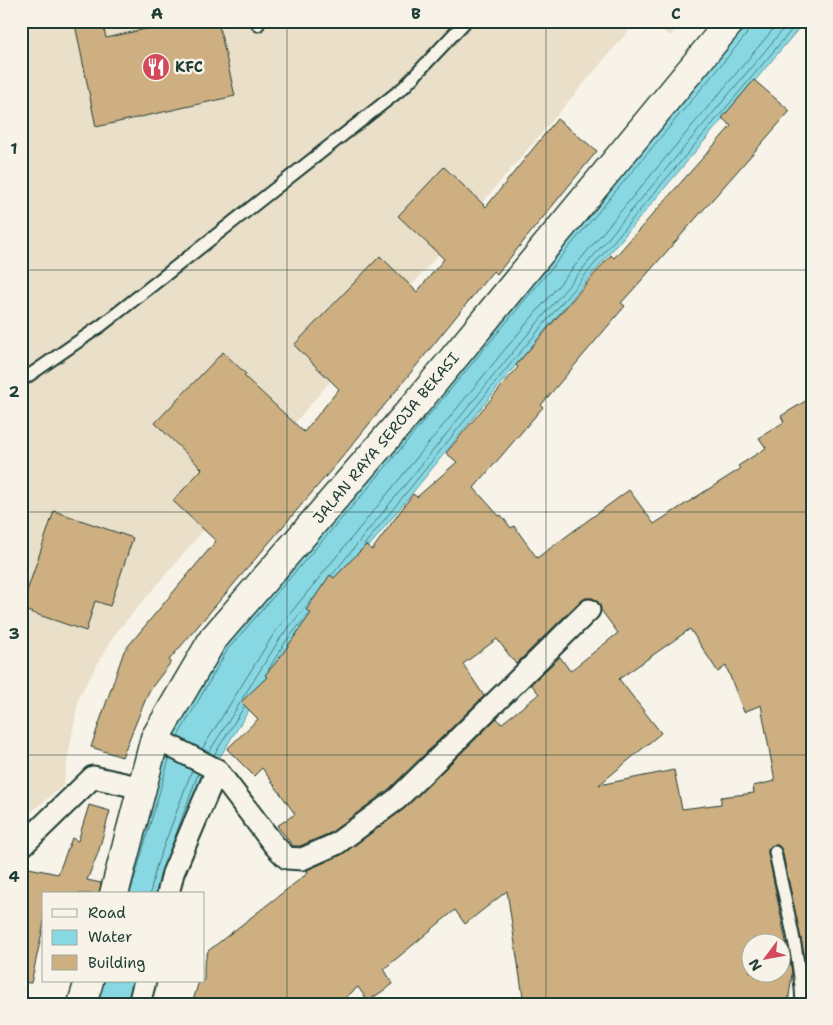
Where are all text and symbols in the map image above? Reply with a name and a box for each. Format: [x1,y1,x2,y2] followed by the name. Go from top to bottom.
[151,3,163,24] text: A
[411,3,421,24] text: B
[671,3,681,24] text: C
[141,52,171,82] restaurant icon: KFC
[175,57,203,77] place label: KFC
[10,138,18,159] text: 1
[308,348,464,528] street label: JALAN RAYA SEROJA BEKASI
[8,381,20,402] text: 2
[8,623,20,644] text: 3
[8,866,20,887] text: 4
[42,892,205,982] legend
[88,903,126,923] text: Road
[88,927,132,947] text: Water
[740,932,790,982] north arrow
[88,953,145,973] text: Building
[744,955,766,974] text: N

